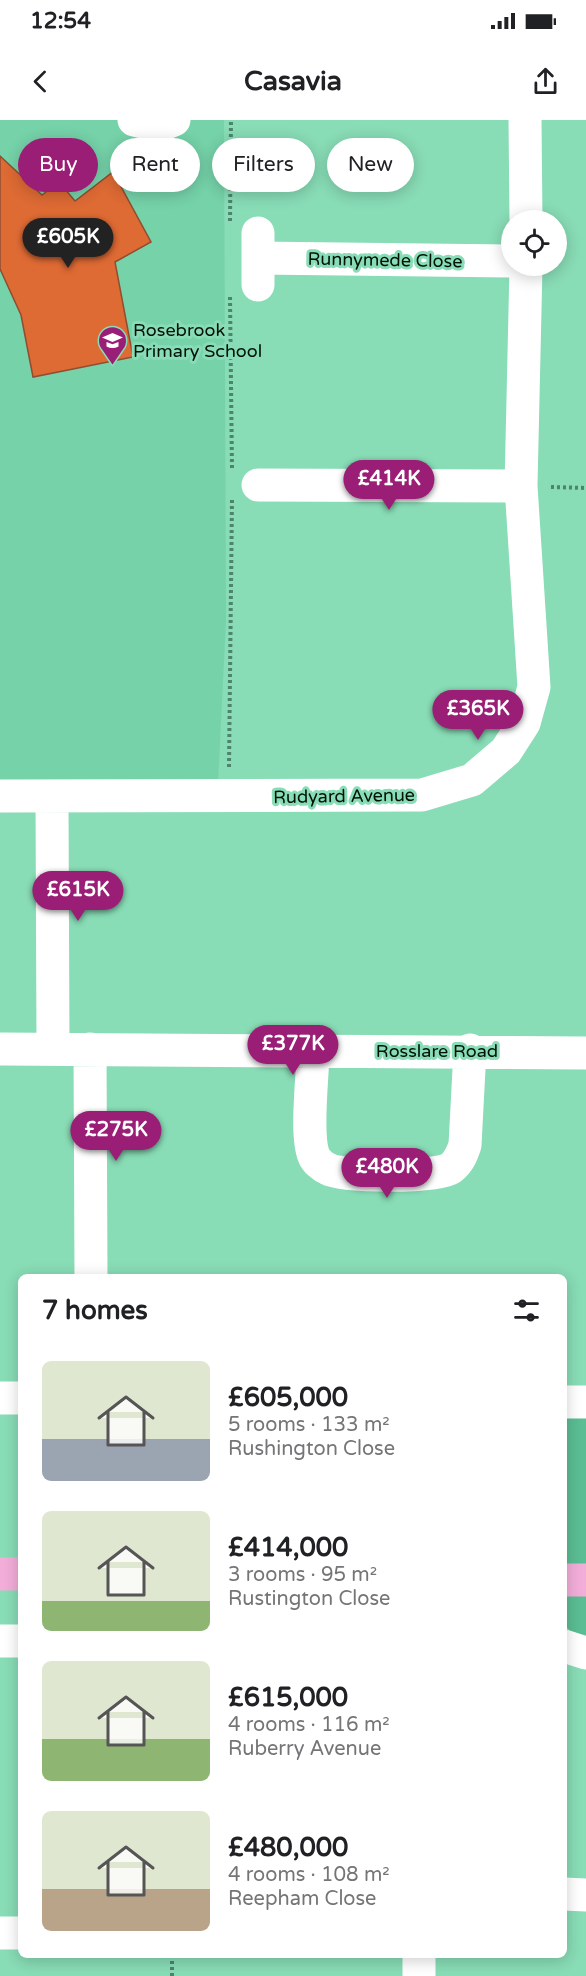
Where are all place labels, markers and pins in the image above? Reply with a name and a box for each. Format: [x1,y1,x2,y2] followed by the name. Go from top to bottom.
[26,218,110,269] pin: £605K
[133,319,262,362] place label: Rosebrook Primary School
[96,324,128,366] school or university icon: Rosebrook Primary School
[347,460,431,511] pin: £414K
[436,690,520,741] pin: £365K
[36,871,120,922] pin: £615K
[251,1025,335,1076] pin: £377K
[74,1111,158,1162] pin: £275K
[345,1148,429,1199] pin: £480K

